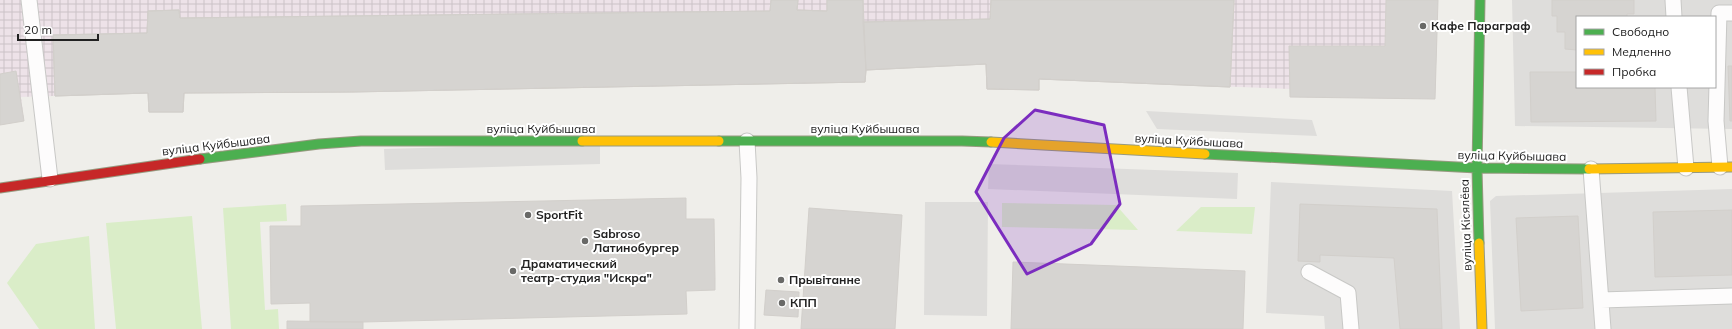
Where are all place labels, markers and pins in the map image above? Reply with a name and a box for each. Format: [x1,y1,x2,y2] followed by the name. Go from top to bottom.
[1431,18,1530,33] place label: Кафе Параграф
[1418,21,1428,31] marker: Кафе Параграф
[536,207,583,222] place label: SportFit
[523,210,533,220] marker: SportFit
[593,226,680,255] place label: Sabroso Латинобургер
[580,236,590,246] marker: Sabroso Латинобургер
[521,256,652,285] place label: Драматический театр-студия "Искра"
[508,266,518,276] marker: Драматический театр-студия "Искра"
[789,272,861,287] place label: Прывітанне
[776,275,786,285] marker: Прывітанне
[790,295,817,310] place label: КПП
[777,298,787,308] marker: КПП

